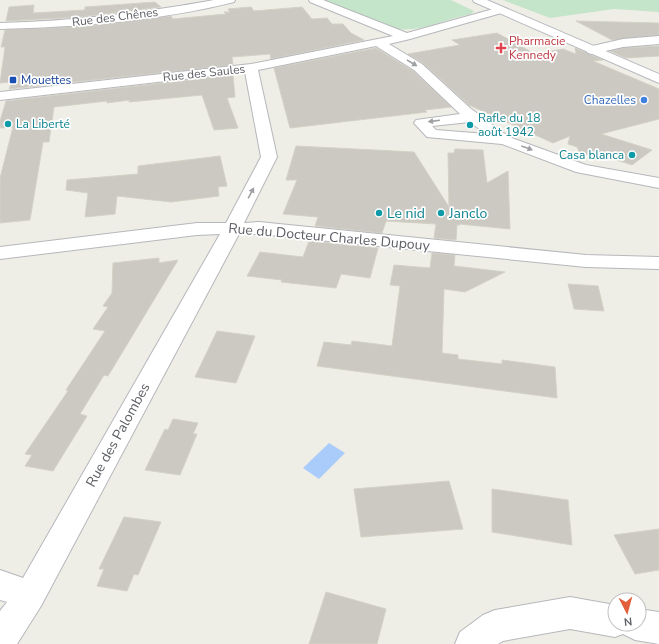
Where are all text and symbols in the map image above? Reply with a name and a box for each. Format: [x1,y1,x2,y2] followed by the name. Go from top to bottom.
[71,4,159,30] street label: Rue des Chênes
[509,33,565,63] place label: Pharmacie Kennedy
[496,43,506,53] marker: Pharmacie Kennedy
[406,60,418,67] one-way arrow
[162,61,246,85] street label: Rue des Saules
[21,72,72,88] place label: Mouettes
[8,75,18,85] marker: Mouettes
[584,92,636,108] place label: Chazelles
[639,95,649,105] marker: Chazelles
[478,110,541,140] place label: Rafle du 18 août 1942
[16,116,70,132] place label: La Liberté
[427,118,440,124] one-way arrow
[3,119,13,129] marker: La Liberté
[465,120,475,130] marker: Rafle du 18 août 1942
[521,145,533,151] one-way arrow
[559,147,624,163] place label: Casa blanca
[627,150,637,160] marker: Casa blanca
[248,187,254,198] one-way arrow
[387,204,425,223] place label: Le nid
[448,204,487,223] place label: Janclo
[374,208,384,218] marker: Le nid
[436,208,446,218] marker: Janclo
[227,219,431,255] street label: Rue du Docteur Charles Dupouy
[81,379,155,490] street label: Rue des Palombes
[607,592,647,632] north arrow
[623,614,633,629] text: N

